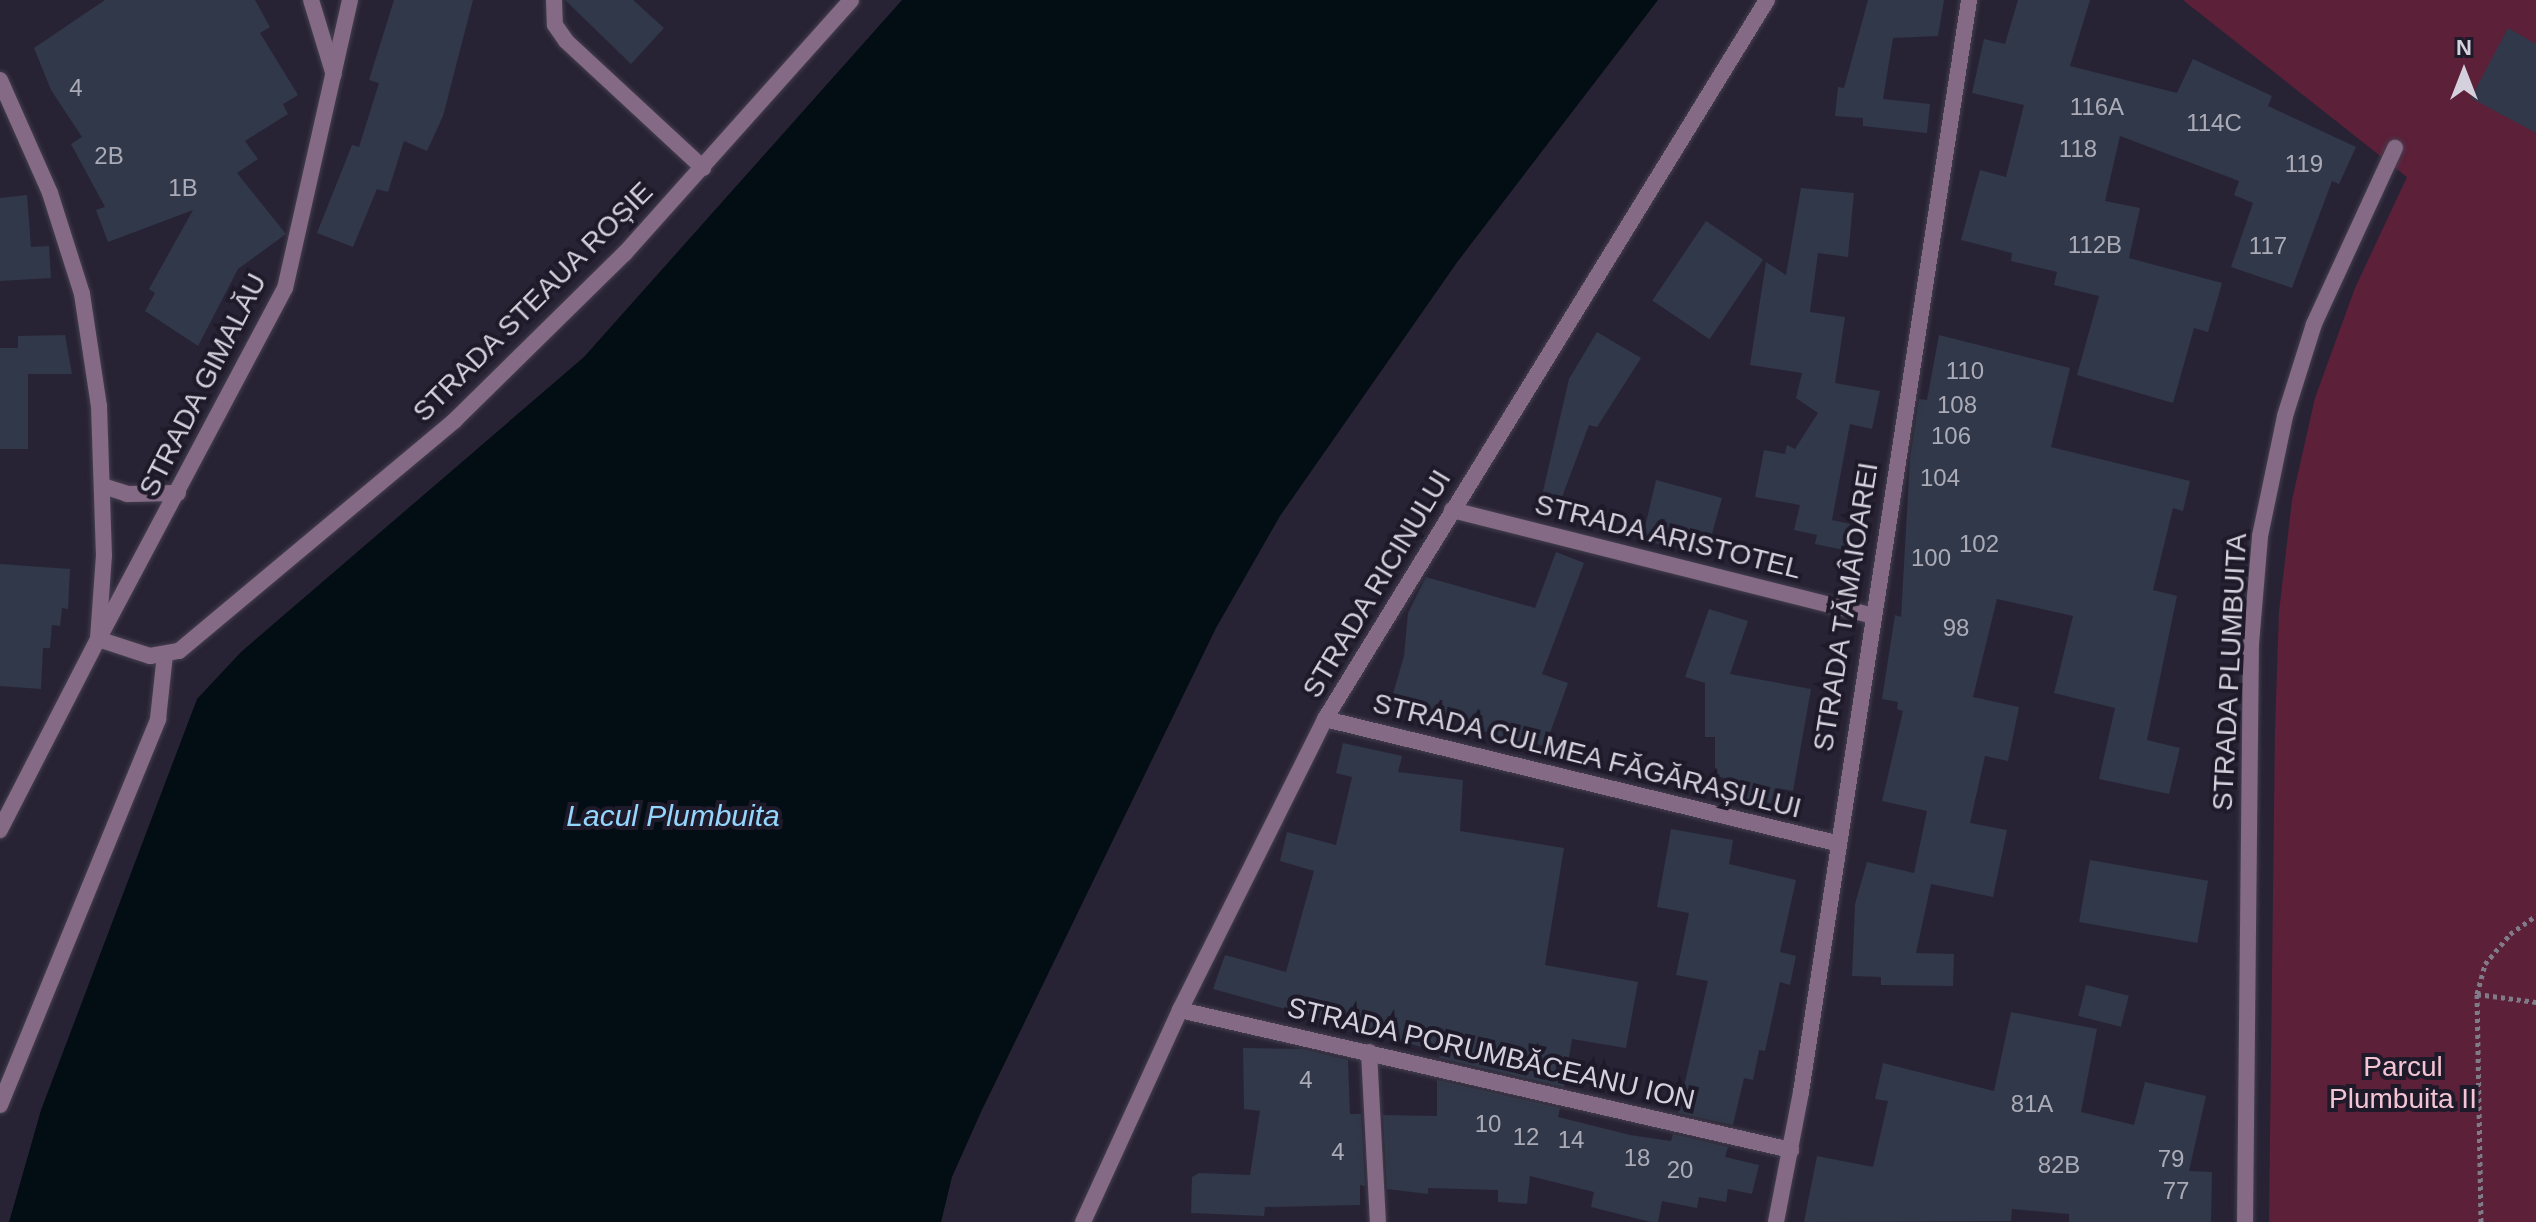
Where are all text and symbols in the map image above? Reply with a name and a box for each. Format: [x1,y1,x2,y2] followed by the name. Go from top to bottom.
[2424,32,2504,112] north arrow
[2456,35,2472,60] text: N
[69,74,83,102] house number: 4
[2070,93,2124,121] house number: 116A
[2186,109,2242,137] house number: 114C
[2059,135,2097,163] house number: 118
[94,142,124,170] house number: 2B
[2285,150,2323,178] house number: 119
[168,174,198,202] house number: 1B
[405,174,661,430] street label: STRADA STEAUA ROȘIE
[2068,231,2122,259] house number: 112B
[2249,232,2287,260] house number: 117
[132,267,274,503] street label: STRADA GIMALĂU
[1946,357,1984,385] house number: 110
[1937,391,1977,419] house number: 108
[1931,422,1971,450] house number: 106
[1806,459,1886,755] street label: STRADA TĂMÂIOAREI
[1295,463,1459,705] street label: STRADA RICINULUI
[1920,464,1960,492] house number: 104
[1530,487,1806,587] street label: STRADA ARISTOTEL
[1959,530,1999,558] house number: 102
[2206,532,2254,812] street label: STRADA PLUMBUITA
[1911,544,1951,572] house number: 100
[1943,614,1969,642] house number: 98
[1368,686,1806,826] street label: STRADA CULMEA FĂGĂRAȘULUI
[566,798,780,834] water label: Lacul Plumbuita
[1283,991,1699,1117] street label: STRADA PORUMBĂCEANU ION
[2329,1050,2477,1116] park label: Parcul Plumbuita II
[1299,1066,1313,1094] house number: 4
[2011,1090,2053,1118] house number: 81A
[1475,1110,1501,1138] house number: 10
[1513,1123,1539,1151] house number: 12
[1558,1126,1584,1154] house number: 14
[1331,1138,1345,1166] house number: 4
[1624,1144,1650,1172] house number: 18
[2158,1145,2184,1173] house number: 79
[2038,1151,2080,1179] house number: 82B
[1667,1156,1693,1184] house number: 20
[2163,1177,2189,1205] house number: 77

